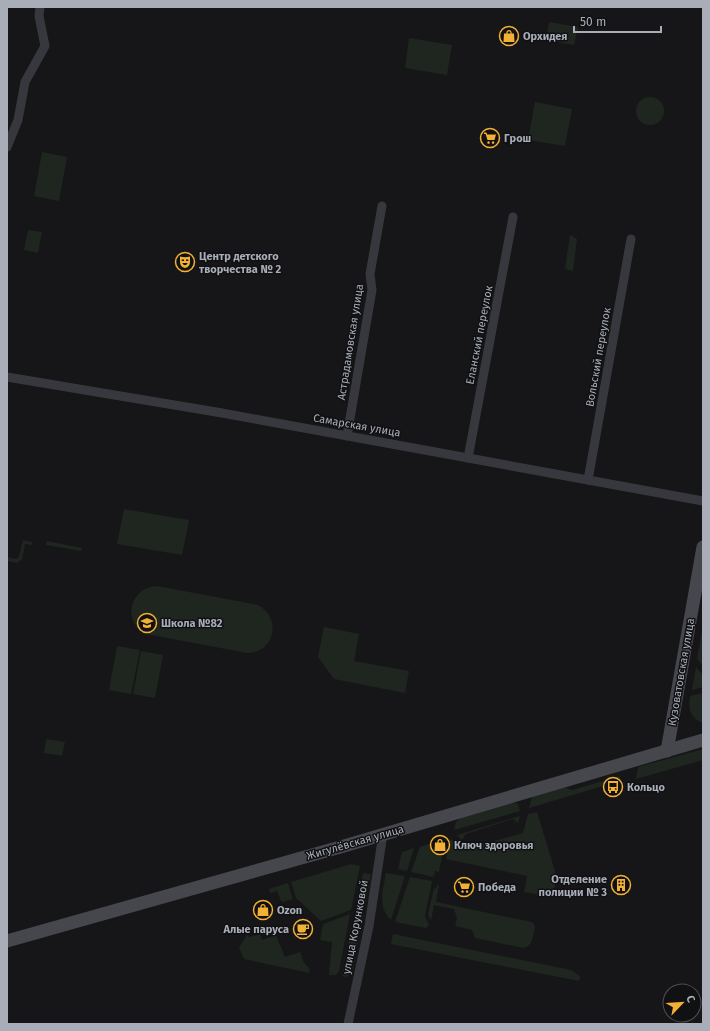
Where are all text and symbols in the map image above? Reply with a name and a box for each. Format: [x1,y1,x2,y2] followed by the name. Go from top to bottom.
[574,8,661,34] scale bar
[580,15,606,29] text: 50 m
[498,25,520,47] shop icon: Орхидея
[523,30,567,43] place label: Орхидея
[479,127,501,149] supermarket icon: Грош
[504,132,531,145] place label: Грош
[199,250,282,276] place label: Центр детского творчества № 2
[174,251,196,273] theatre icon: Центр детского творчества № 2
[335,283,366,401] street label: Астрадамовская улица
[464,284,496,386] street label: Еланский переулок
[583,306,614,408] street label: Вольский переулок
[312,411,402,440] street label: Самарская улица
[136,612,158,634] school or university icon: Школа №82
[161,617,223,630] place label: Школа №82
[666,617,697,727] street label: Кузоватовская улица
[602,776,624,798] bus stop icon: Кольцо
[627,781,665,794] place label: Кольцо
[305,822,405,863] street label: Жигулёвская улица
[429,834,451,856] shop icon: Ключ здоровья
[454,839,533,852] place label: Ключ здоровья
[539,873,607,899] place label: Отделение полиции № 3
[610,874,632,896] building icon: Отделение полиции № 3
[453,876,475,898] supermarket icon: Победа
[340,879,371,975] street label: улица Корунковой
[478,881,516,894] place label: Победа
[252,899,274,921] shop icon: Ozon
[277,904,302,917] place label: Ozon
[292,918,314,940] cafe icon: Алые паруса
[222,923,289,936] place label: Алые паруса
[662,983,702,1023] north arrow
[683,993,698,1005] text: С

